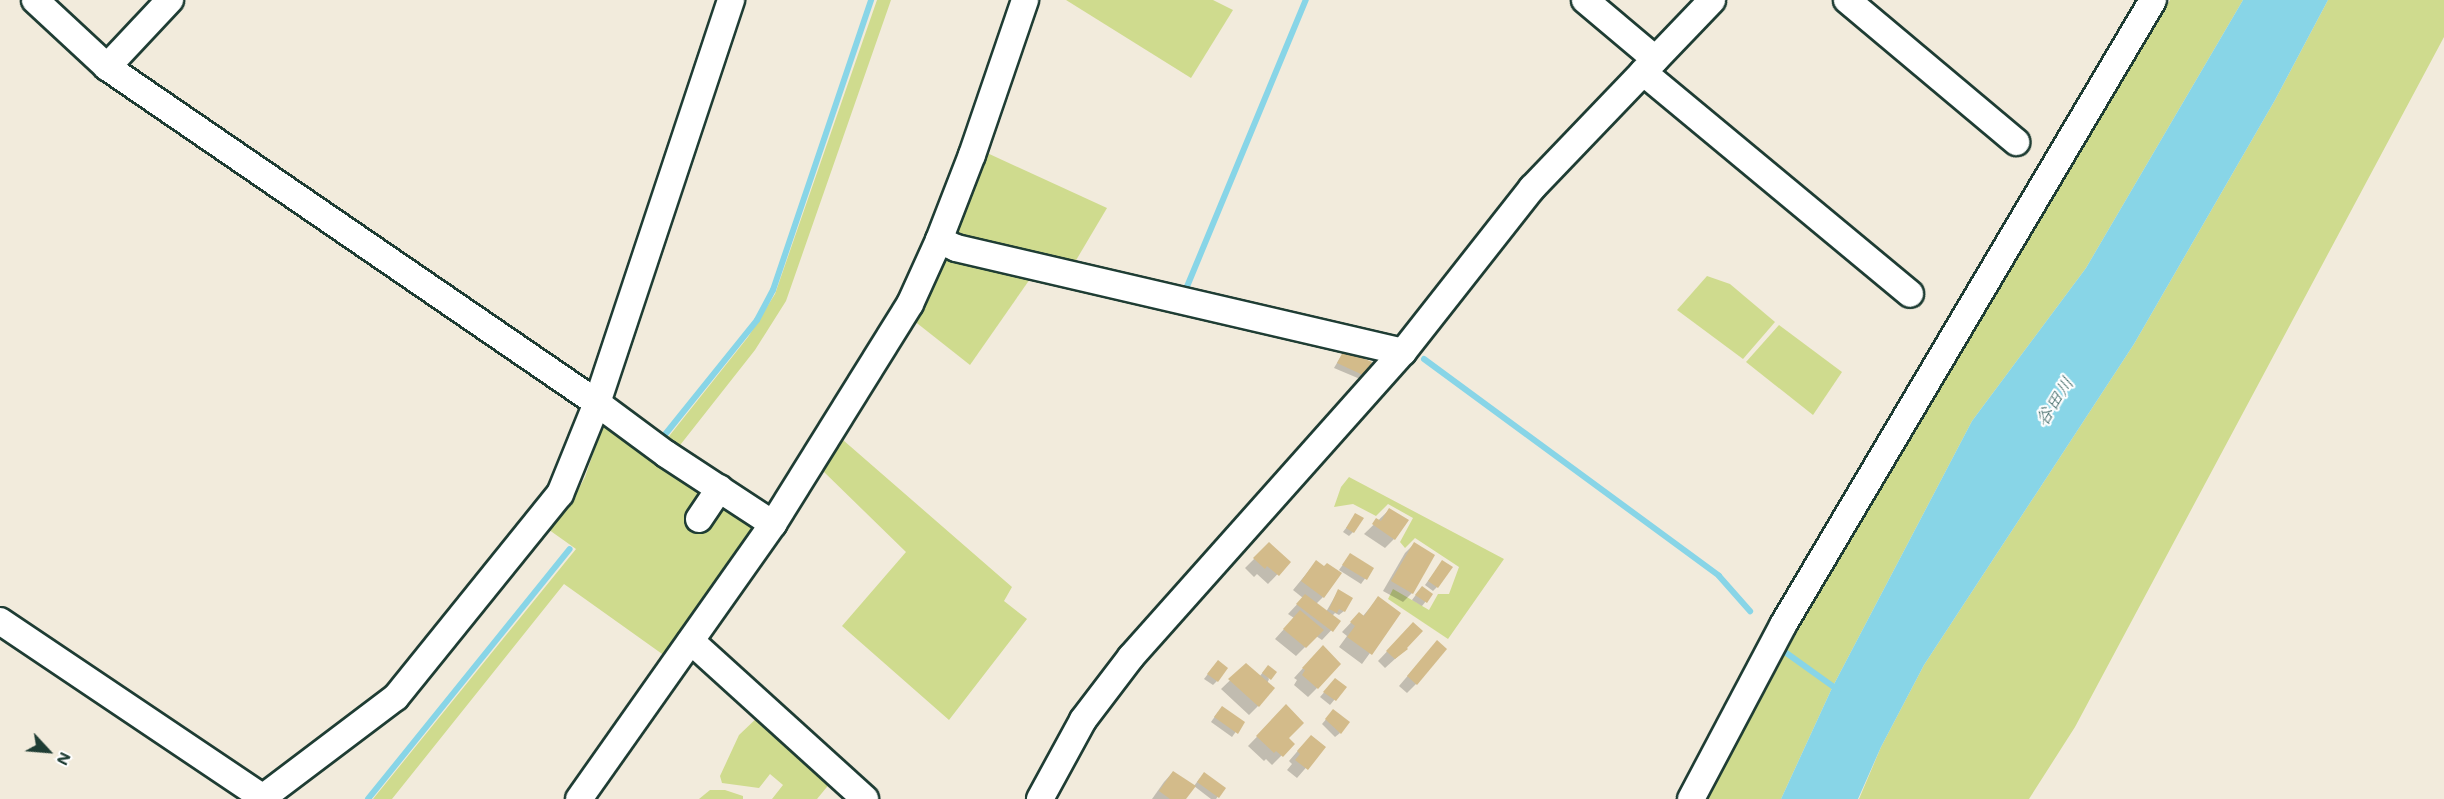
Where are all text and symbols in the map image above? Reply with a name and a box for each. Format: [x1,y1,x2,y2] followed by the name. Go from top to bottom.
[2030,372,2078,430] water label: 谷田川
[18,721,78,781] north arrow
[53,749,77,769] text: N

